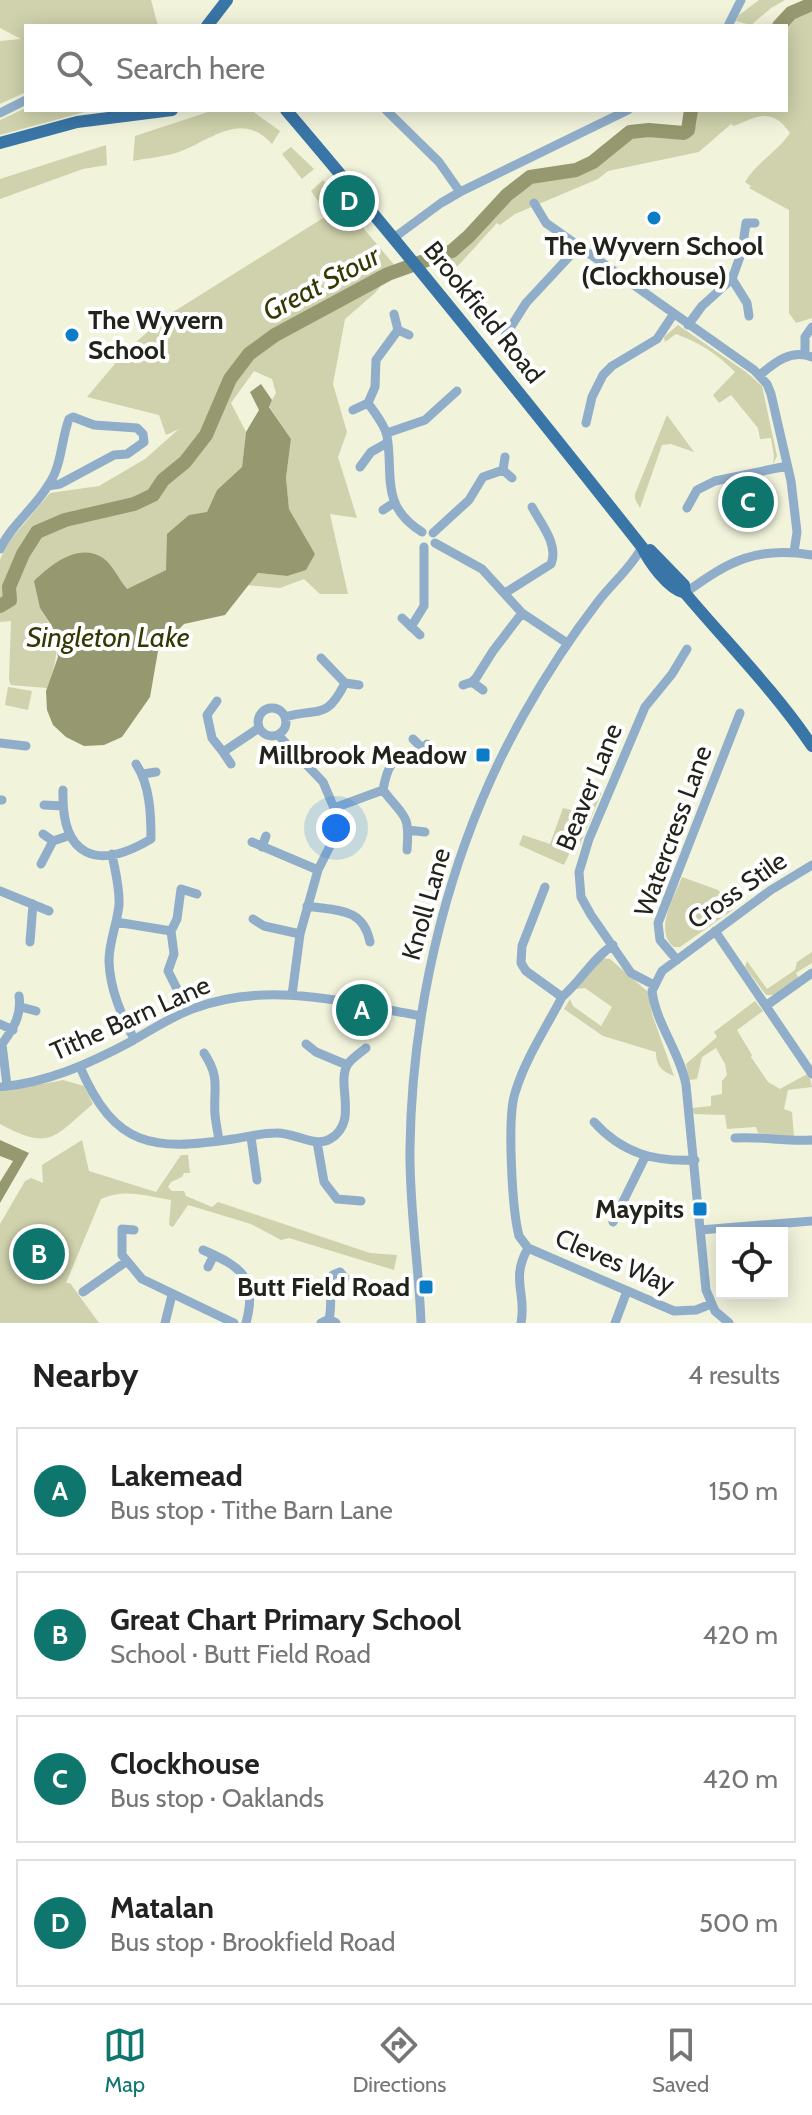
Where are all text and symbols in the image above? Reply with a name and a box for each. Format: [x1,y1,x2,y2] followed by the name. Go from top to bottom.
[24,24,788,112] search box
[52,46,96,90] icon: search
[116,50,265,87] text: Search here
[323,171,375,231] pin: D
[645,209,663,227] marker: The Wyvern School (Clockhouse)
[544,230,764,292] place label: The Wyvern School (Clockhouse)
[417,234,551,390] street label: Brookfield Road
[257,237,387,328] water label: Great Stour
[88,304,224,366] place label: The Wyvern School
[63,326,81,344] marker: The Wyvern School
[722,472,774,532] pin: C
[26,620,190,654] water label: Singleton Lake
[549,719,629,855] street label: Beaver Lane
[258,739,467,771] place label: Millbrook Meadow
[627,741,719,921] street label: Watercress Lane
[474,746,492,764] marker: Millbrook Meadow
[316,808,356,848] your location
[395,844,457,964] street label: Knoll Lane
[681,844,793,936] street label: Cross Stile
[45,969,215,1067] street label: Tithe Barn Lane
[336,980,388,1040] pin: A
[595,1193,684,1225] place label: Maypits
[691,1200,709,1218] marker: Maypits
[551,1222,679,1300] street label: Cleves Way
[13,1224,65,1284] pin: B
[716,1227,788,1299] map controls
[716,1227,788,1299] button: locate
[237,1271,410,1303] place label: Butt Field Road
[417,1278,435,1296] marker: Butt Field Road
[32,1354,139,1396] text: Nearby
[688,1359,780,1391] text: 4 results
[110,1457,243,1494] text: Lakemead
[52,1475,68,1507] text: A
[709,1475,778,1507] text: 150 m
[110,1494,393,1526] text: Bus stop · Tithe Barn Lane
[110,1601,461,1638] text: Great Chart Primary School
[52,1619,68,1651] text: B
[703,1619,778,1651] text: 420 m
[110,1638,371,1670] text: School · Butt Field Road
[110,1745,260,1782] text: Clockhouse
[52,1763,68,1795] text: C
[703,1763,778,1795] text: 420 m
[110,1782,324,1814] text: Bus stop · Oaklands
[110,1889,214,1926] text: Matalan
[51,1907,69,1939] text: D
[699,1907,778,1939] text: 500 m
[110,1926,395,1958] text: Bus stop · Brookfield Road
[103,2023,147,2098] tab: Map
[352,2023,446,2098] tab: Directions
[652,2023,709,2098] tab: Saved

